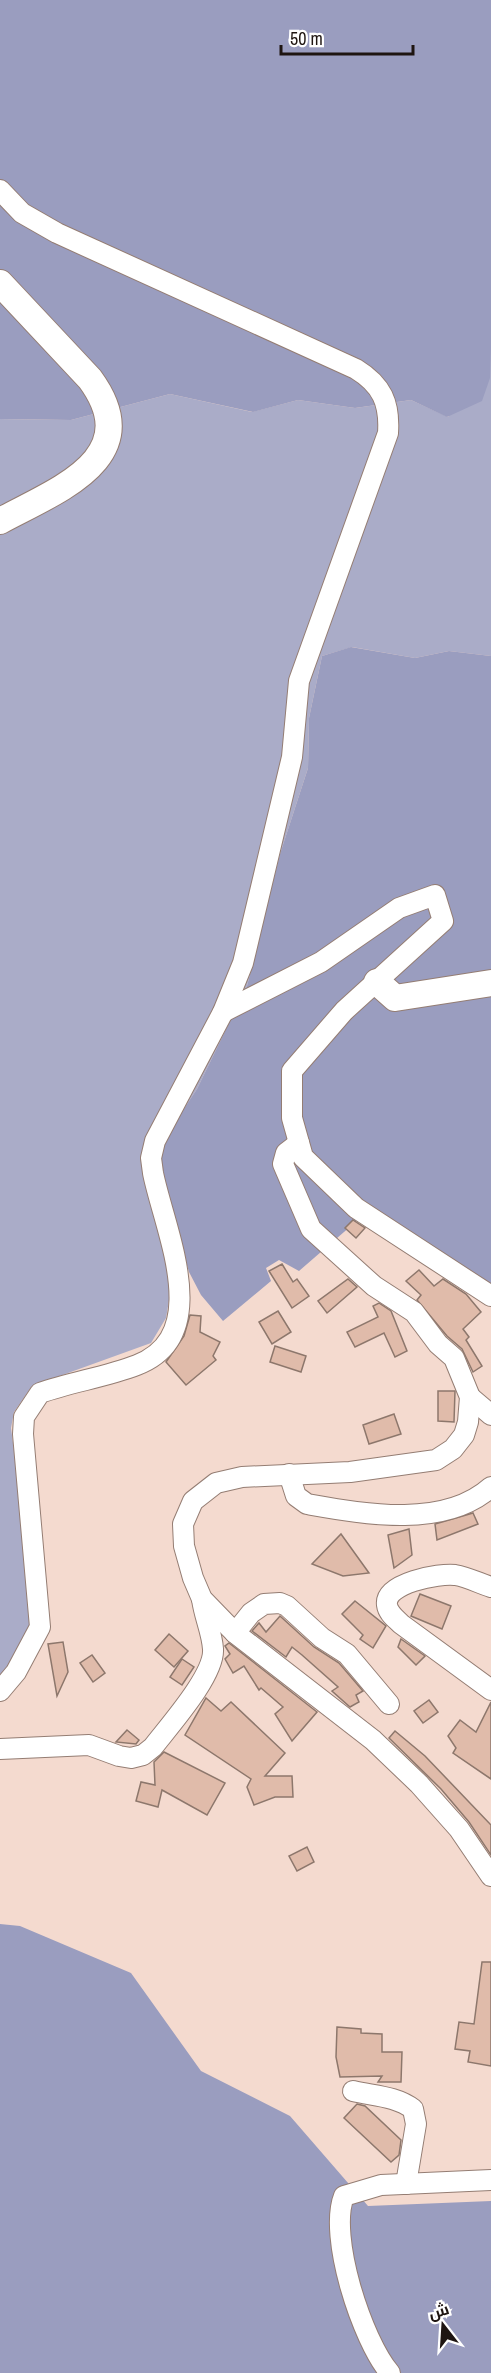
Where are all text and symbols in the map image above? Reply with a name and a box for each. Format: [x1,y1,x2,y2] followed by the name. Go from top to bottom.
[281,18,413,56] scale bar
[290,26,323,51] text: 50 m
[413,2295,473,2355] north arrow
[426,2297,452,2324] text: ش

